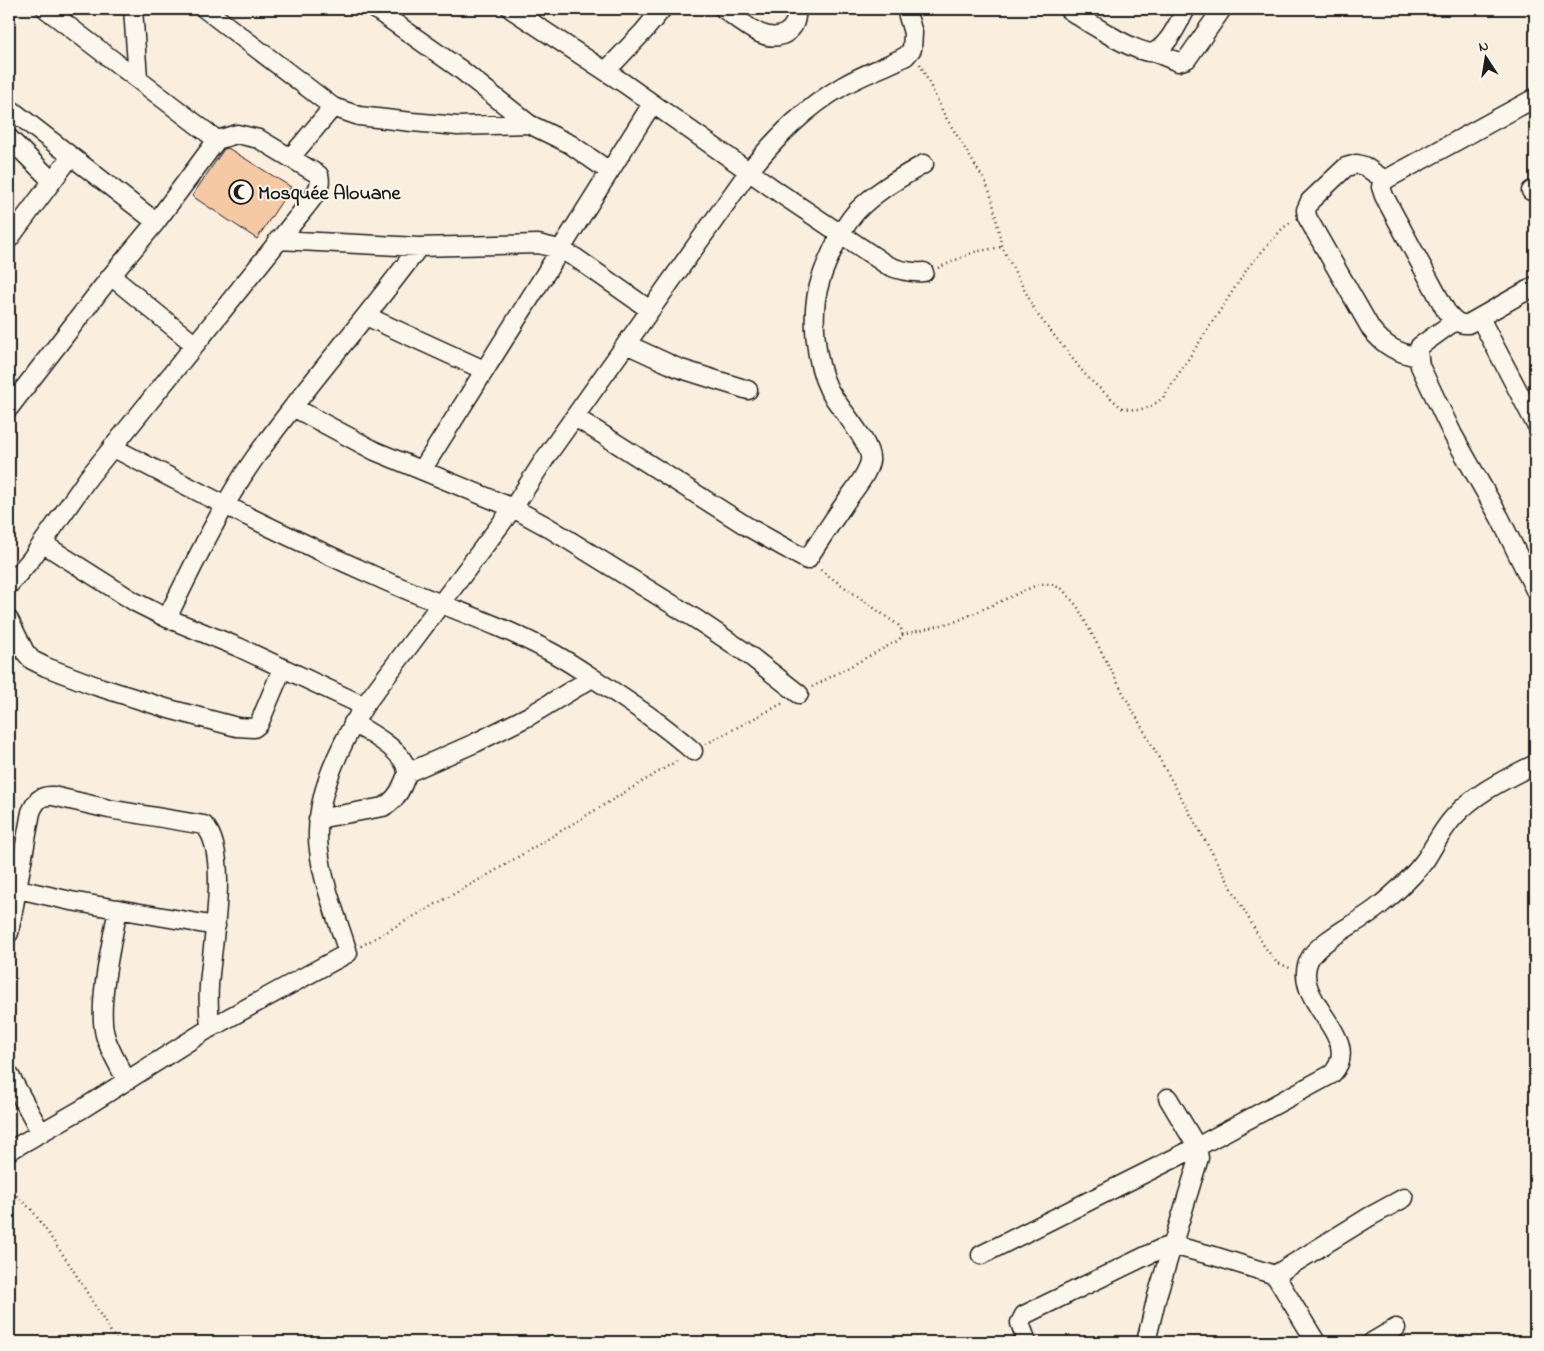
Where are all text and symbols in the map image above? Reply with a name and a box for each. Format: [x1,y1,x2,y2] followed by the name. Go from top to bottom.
[1462,32,1512,82] north arrow
[1477,35,1490,58] text: N
[228,179,254,205] mosque icon: Mosquée Alouane
[258,180,401,209] place label: Mosquée Alouane

